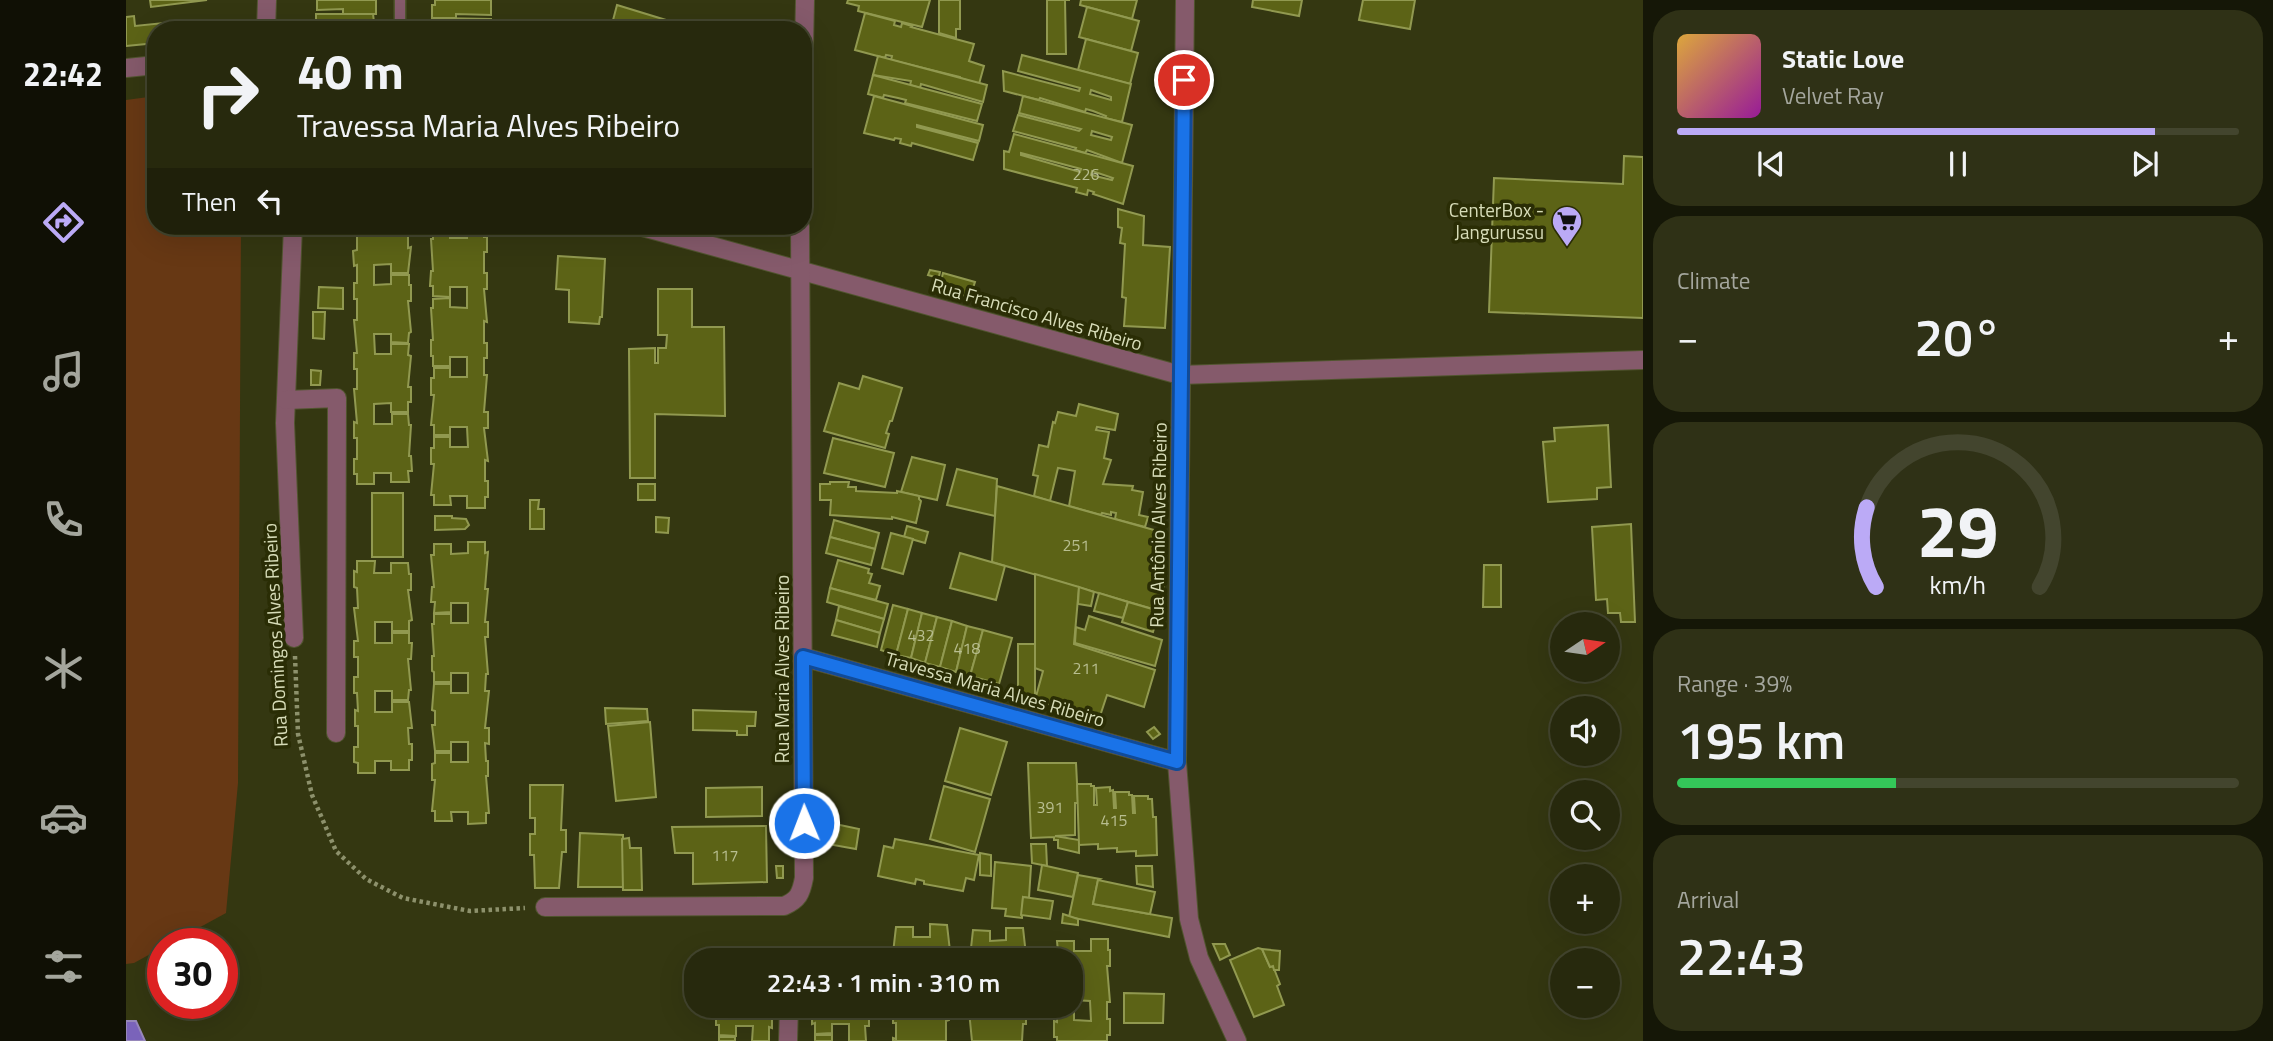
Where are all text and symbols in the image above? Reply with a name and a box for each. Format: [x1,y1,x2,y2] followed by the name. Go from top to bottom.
[297,33,404,108] text: 40 m
[1782,39,1904,78] text: Static Love
[182,49,273,140] icon: right
[23,50,103,98] text: 22:42
[1154,50,1214,110] pin
[1165,61,1203,99] icon: arrive
[1782,78,1884,113] text: Velvet Ray
[297,101,680,149] text: Travessa Maria Alves Ribeiro
[1752,145,1790,183] icon: previous
[1939,145,1977,183] icon: pause
[2126,145,2164,183] icon: next
[1073,162,1099,186] house number: 226
[182,182,237,221] text: Then
[251,182,289,220] icon: left
[1449,195,1544,246] place label: CenterBox - Jangurussu
[39,198,88,247] icon: directions
[1550,204,1584,248] supermarket icon: CenterBox - Jangurussu
[1677,263,1750,298] text: Climate
[928,269,1146,358] street label: Rua Francisco Alves Ribeiro
[1914,297,2002,376] text: 20°
[1677,308,1698,366] text: −
[2218,308,2239,366] text: +
[39,347,88,396] icon: music
[1141,422,1174,628] street label: Rua Antônio Alves Ribeiro
[1917,475,1999,585] text: 29
[39,495,88,544] icon: phone
[254,522,295,748] street label: Rua Domingos Alves Ribeiro
[1063,533,1089,557] house number: 251
[1930,565,1986,603] text: km/h
[767,575,796,763] street label: Rua Maria Alves Ribeiro
[1550,612,1620,682] north arrow
[1550,612,1620,1018] map controls
[908,623,934,647] house number: 432
[954,636,980,660] house number: 418
[882,643,1108,734] street label: Travessa Maria Alves Ribeiro
[39,644,88,693] icon: climate
[1073,656,1099,680] house number: 211
[1677,666,1792,701] text: Range · 39%
[1550,696,1620,766] button: sound
[1677,700,1845,779] text: 195 km
[1550,780,1620,850] button: search
[767,786,841,860] position arrow
[39,793,88,842] icon: car
[1037,795,1063,819] house number: 391
[1101,808,1127,832] house number: 415
[712,843,738,867] house number: 117
[1550,864,1620,934] button: +
[1677,882,1739,917] text: Arrival
[1677,916,1806,995] text: 22:43
[147,928,238,1019] speed limit sign: 30
[39,942,88,991] icon: filters
[1550,948,1620,1018] button: −
[767,963,1000,1002] text: 22:43 · 1 min · 310 m

